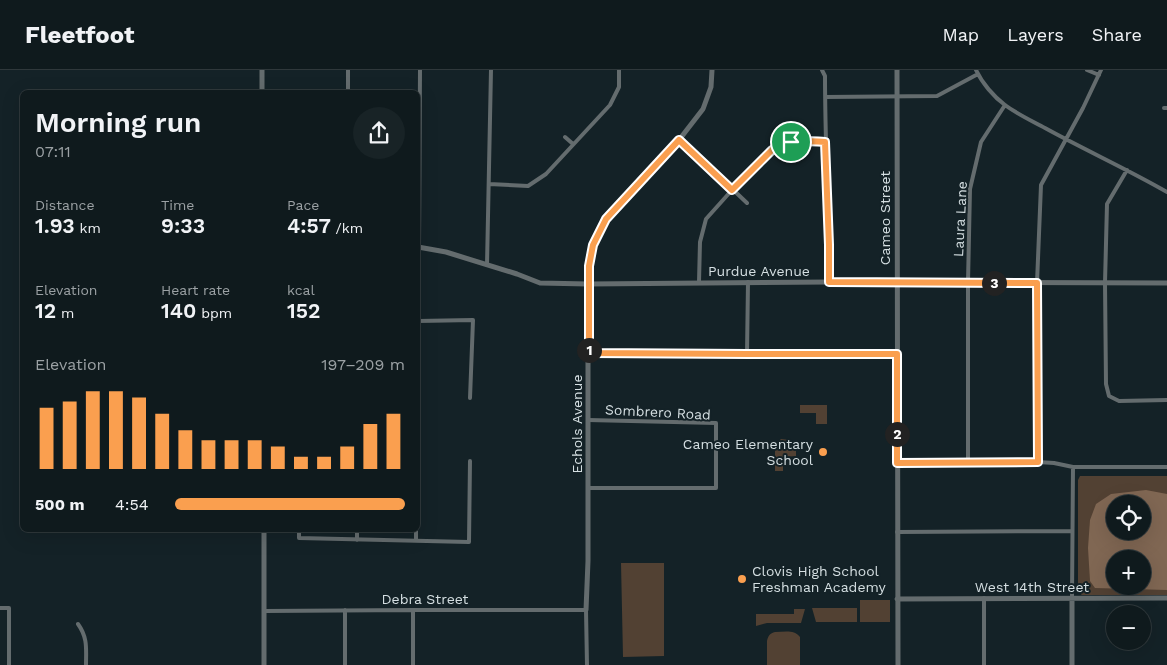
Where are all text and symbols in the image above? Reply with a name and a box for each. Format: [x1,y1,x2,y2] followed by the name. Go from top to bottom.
[25,21,134,49] text: Fleetfoot
[942,24,979,45] text: Map
[1007,24,1064,45] text: Layers
[1092,24,1142,45] text: Share
[35,106,201,139] text: Morning run
[353,107,405,159] button: share
[770,121,812,163] pin
[777,128,805,156] icon: arrive
[35,142,71,161] text: 07:11
[877,171,893,265] street label: Cameo Street
[950,181,970,257] street label: Laura Lane
[35,197,95,213] text: Distance
[161,197,194,213] text: Time
[287,197,319,213] text: Pace
[35,213,75,238] text: 1.93
[161,213,205,238] text: 9:33
[287,213,331,238] text: 4:57
[75,220,101,236] text: km
[331,220,363,236] text: /km
[708,263,810,279] street label: Purdue Avenue
[982,270,1006,296] pin: 3
[990,275,999,291] text: 3
[35,282,98,298] text: Elevation
[161,282,230,298] text: Heart rate
[287,282,315,298] text: kcal
[35,298,56,323] text: 12
[161,298,196,323] text: 140
[287,298,320,323] text: 152
[56,305,74,321] text: m
[196,305,232,321] text: bpm
[576,338,602,362] pin: 1
[586,342,593,358] text: 1
[35,355,106,374] text: Elevation
[321,355,405,374] text: 197–209 m
[569,375,585,473] street label: Echols Avenue
[605,401,711,423] street label: Sombrero Road
[884,422,910,446] pin: 2
[893,426,902,442] text: 2
[683,436,814,468] place label: Cameo Elementary School
[817,446,829,458] marker: Cameo Elementary School
[35,495,85,514] text: 500 m
[115,495,149,514] text: 4:54
[1106,495,1151,650] map controls
[1106,495,1151,540] button: locate
[1106,550,1151,595] button: +
[752,563,887,595] place label: Clovis High School Freshman Academy
[736,573,748,585] marker: Clovis High School Freshman Academy
[975,579,1089,595] street label: West 14th Street
[382,591,469,607] street label: Debra Street
[1106,605,1151,650] button: −

